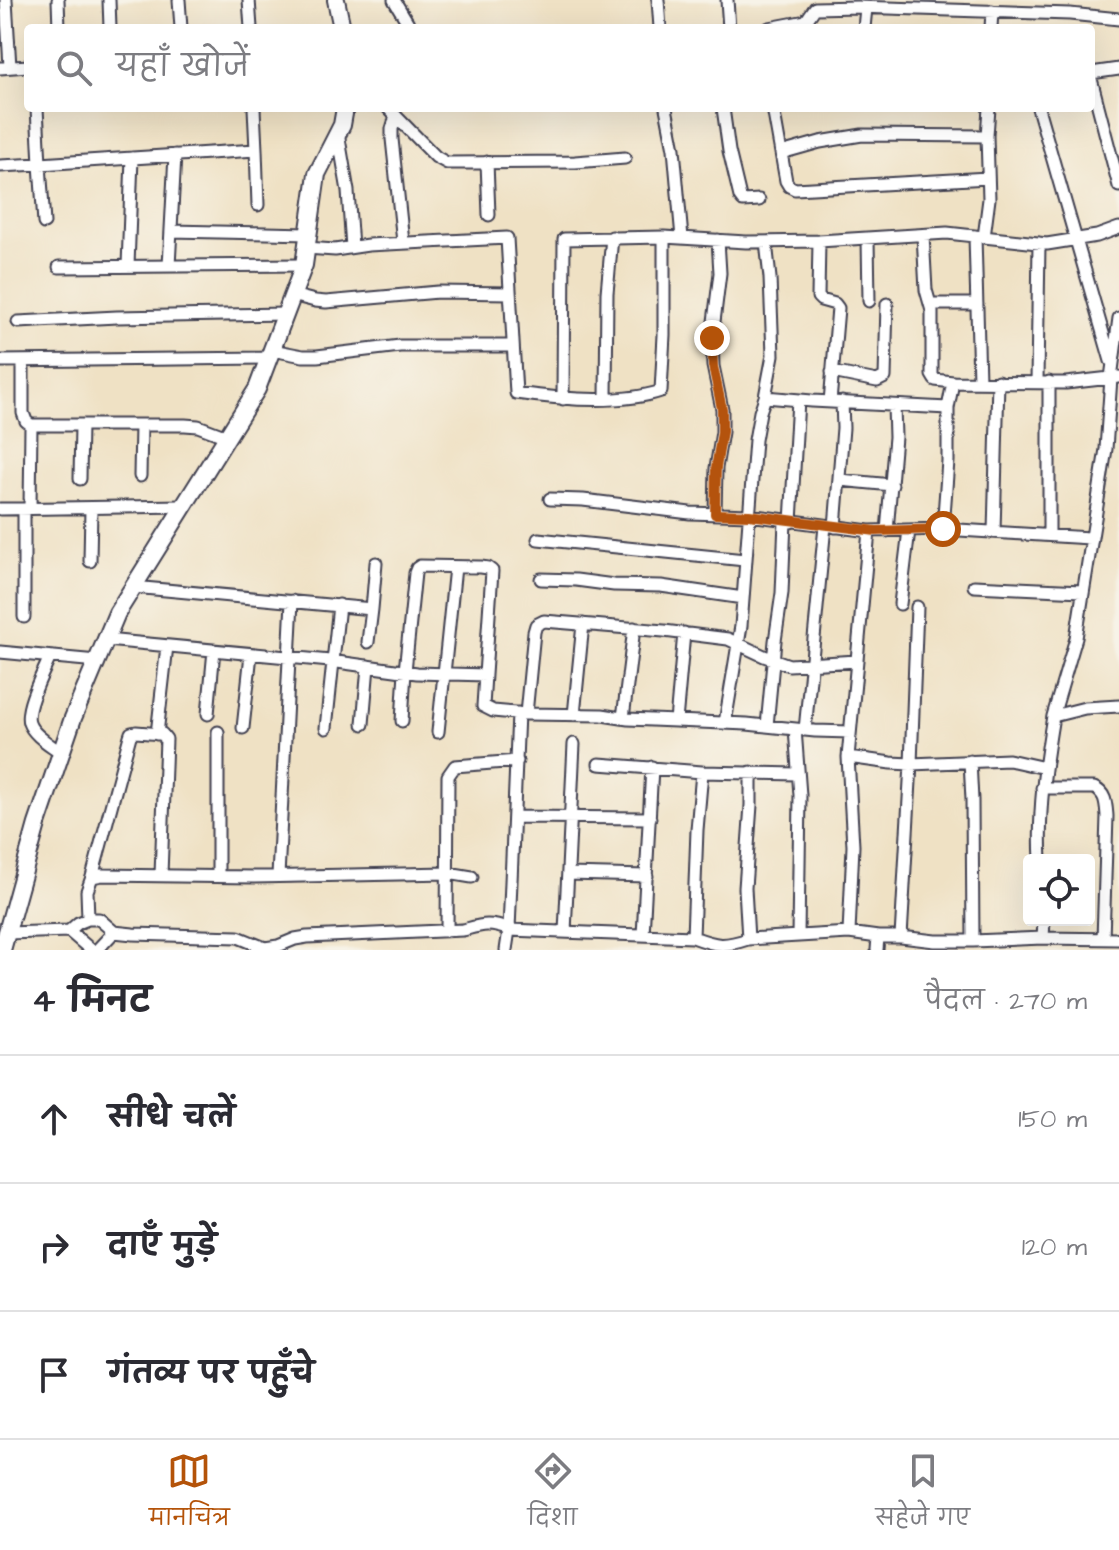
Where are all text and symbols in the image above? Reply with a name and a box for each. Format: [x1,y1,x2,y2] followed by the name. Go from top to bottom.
[24,24,1095,112] search box
[52,46,96,90] icon: search
[116,46,249,88] text: यहाँ खोजें
[694,320,730,356] route end
[925,511,961,547] route start
[1023,854,1095,926] map controls
[1023,854,1095,926] button: locate
[32,977,151,1025] text: 4 मिनट
[924,983,1087,1019] text: पैदल · 270 m
[32,1097,76,1141] icon: ahead
[108,1097,235,1139] text: सीधे चलें
[1018,1101,1087,1137] text: 150 m
[32,1225,76,1269] icon: right
[108,1225,217,1267] text: दाएँ मुड़ें
[1022,1229,1087,1265] text: 120 m
[32,1353,76,1397] icon: arrive
[108,1353,314,1395] text: गंतव्य पर पहुँचे
[149,1449,230,1542] tab: मानचित्र
[528,1449,578,1542] tab: दिशा
[875,1449,970,1542] tab: सहेजे गए

